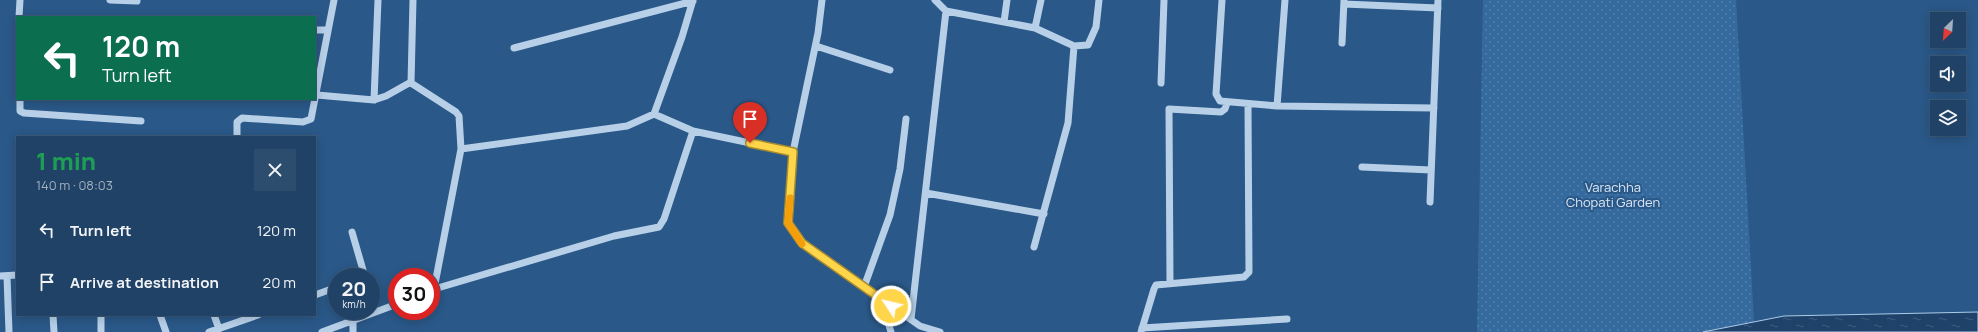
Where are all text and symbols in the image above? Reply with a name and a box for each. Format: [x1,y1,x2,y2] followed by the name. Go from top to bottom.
[1930,12,1966,48] north arrow
[1930,12,1966,136] map controls
[102,27,180,65] text: 120 m
[36,32,88,84] icon: left
[1930,56,1966,92] button: sound
[102,63,172,87] text: Turn left
[1930,100,1966,136] button: layers
[733,102,767,143] pin
[739,108,761,130] icon: arrive
[36,144,96,177] text: 1 min
[254,149,296,191] button: close
[36,176,113,194] text: 140 m · 08:03
[1566,178,1660,211] park label: Varachha Chopati Garden
[36,219,58,241] icon: left
[70,220,132,241] text: Turn left
[257,220,296,241] text: 120 m
[388,268,440,320] speed limit sign: 30
[36,271,58,293] icon: arrive
[70,272,219,293] text: Arrive at destination
[263,272,296,293] text: 20 m
[341,275,367,302] text: 20
[870,285,912,327] position arrow
[342,297,366,311] text: km/h

